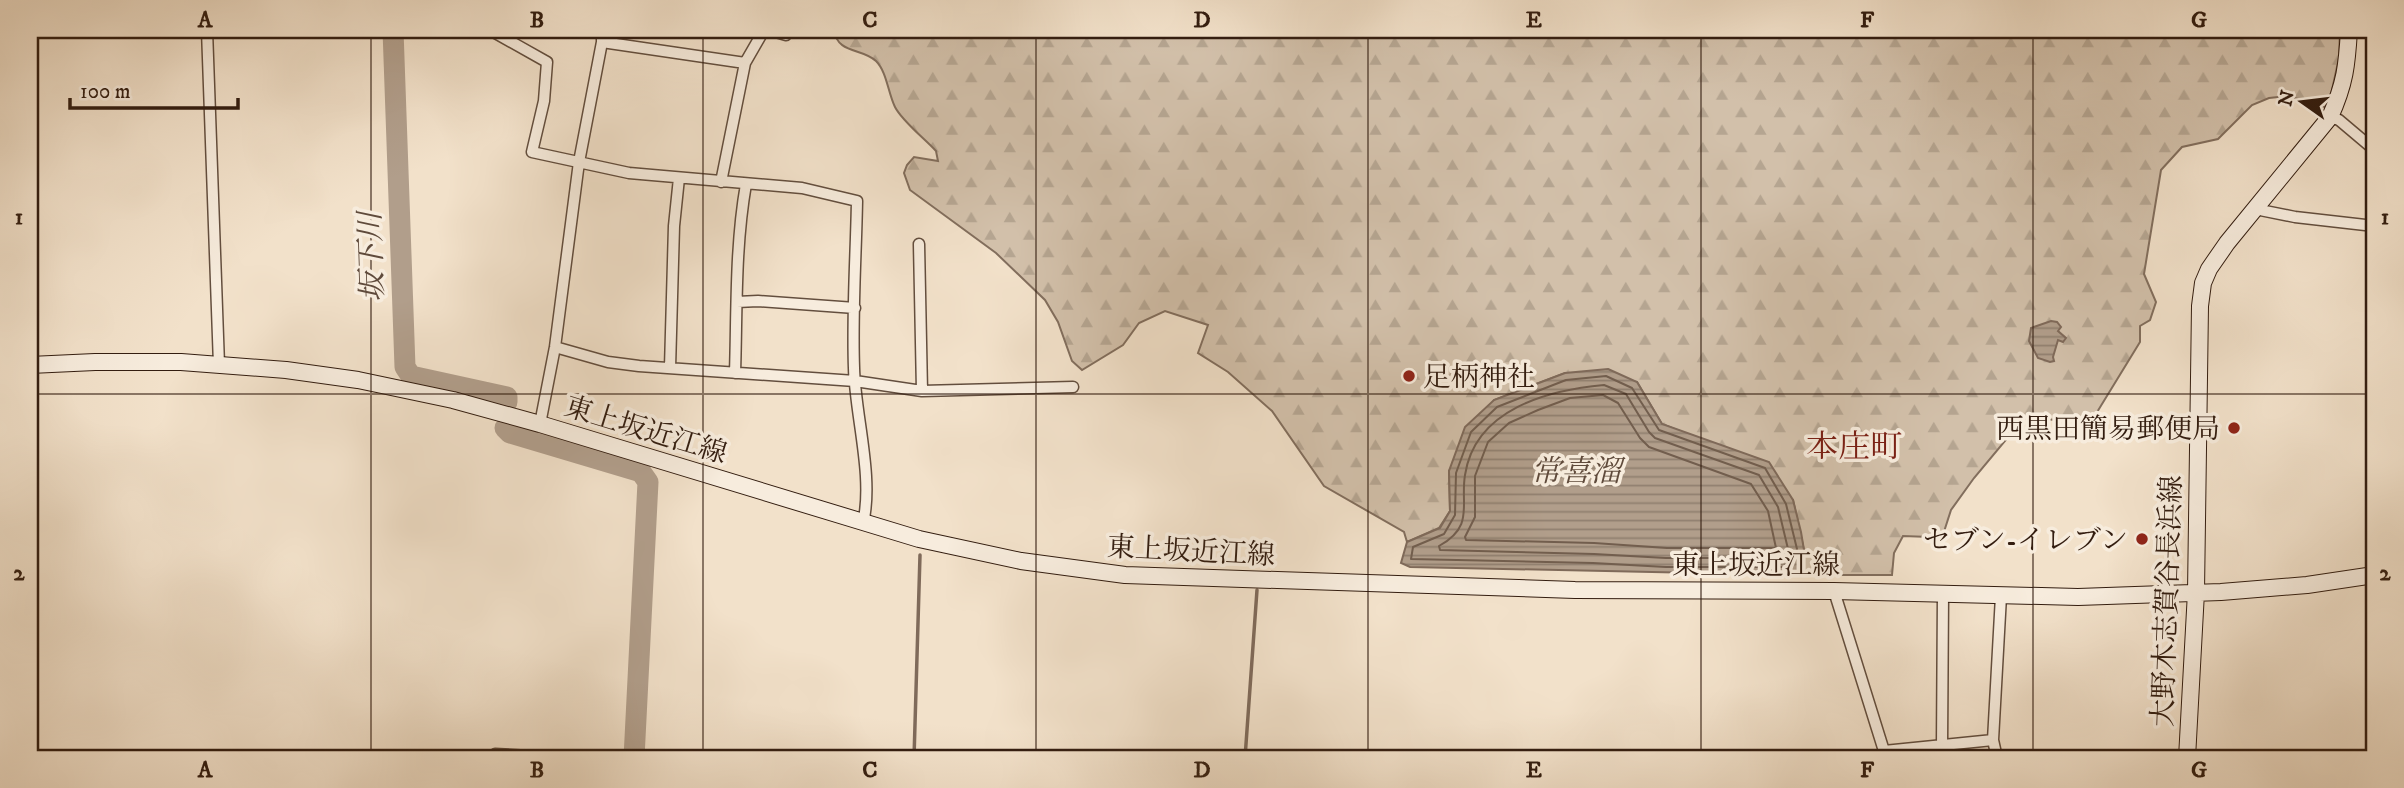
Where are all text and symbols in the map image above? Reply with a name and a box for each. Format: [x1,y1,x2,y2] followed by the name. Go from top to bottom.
[197,6,214,35] text: A
[530,6,544,35] text: B
[862,6,878,35] text: C
[1193,6,1211,35] text: D
[1526,6,1542,35] text: E
[1860,6,1875,35] text: F
[2191,6,2207,35] text: G
[70,66,238,110] scale bar
[2268,66,2338,136] north arrow
[80,79,131,105] text: 100 m
[2274,88,2300,109] text: N
[15,203,23,232] text: 1
[2381,203,2389,232] text: 1
[352,208,393,303] water label: 坂下川
[1423,360,1535,395] place label: 足柄神社
[1401,368,1417,384] marker: 足柄神社
[560,389,731,472] street label: 東上坂近江線
[1996,412,2220,447] place label: 西黒田簡易郵便局
[2226,420,2242,436] marker: 西黒田簡易郵便局
[1806,428,1902,468] district label: 本庄町
[1531,454,1626,491] water label: 常喜溜
[2146,475,2189,728] street label: 大野木志賀谷長浜線
[1923,523,2128,558] place label: セブン-イレブン
[1106,530,1276,573] street label: 東上坂近江線
[2134,531,2150,547] marker: セブン-イレブン
[1672,548,1840,583] street label: 東上坂近江線
[13,559,25,588] text: 2
[2379,559,2391,588] text: 2
[197,756,214,785] text: A
[530,756,544,785] text: B
[862,756,878,785] text: C
[1193,756,1211,785] text: D
[1526,756,1542,785] text: E
[1860,756,1875,785] text: F
[2191,756,2207,785] text: G

